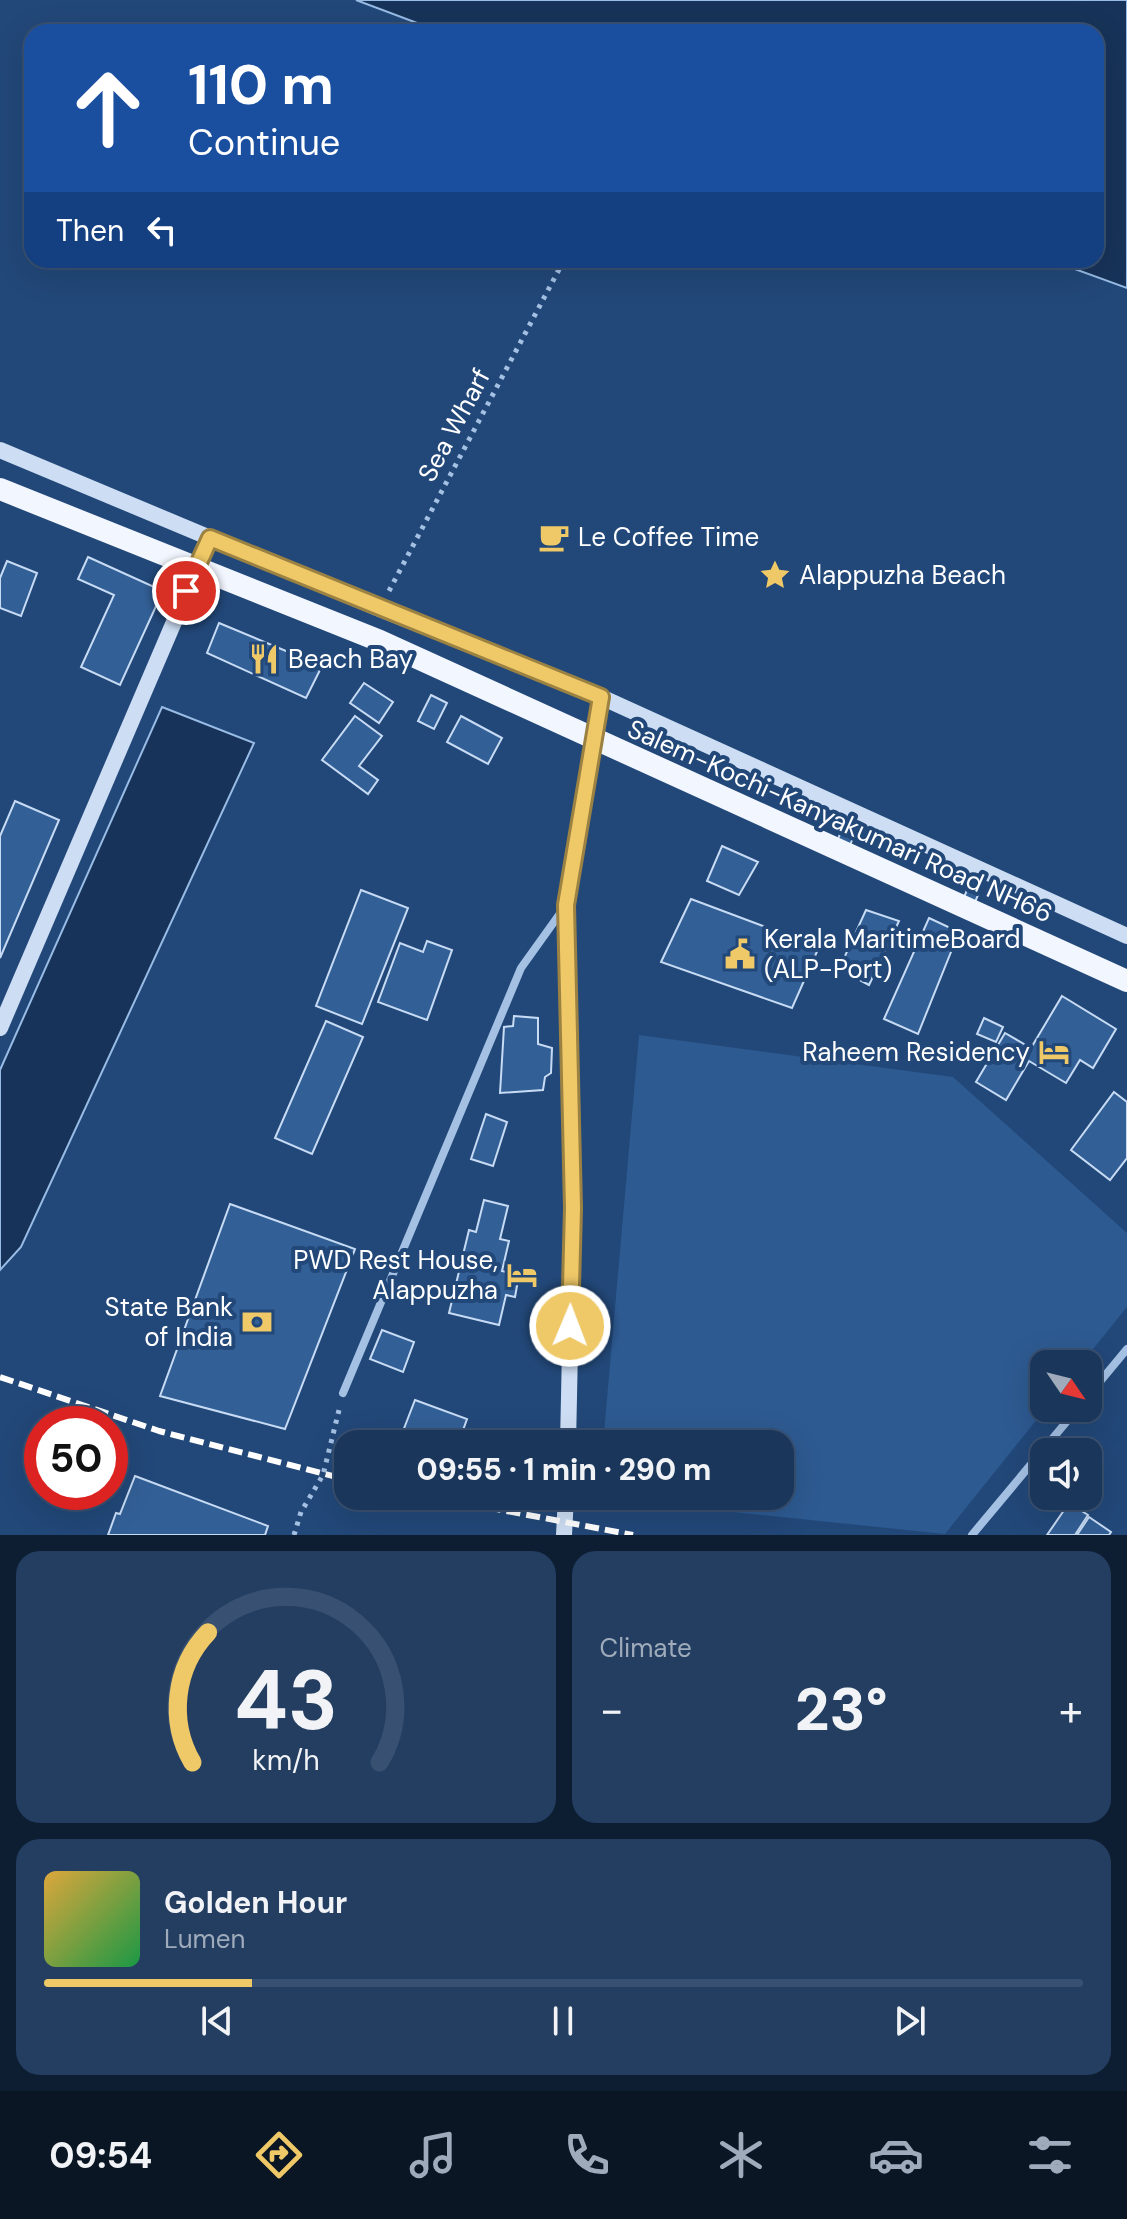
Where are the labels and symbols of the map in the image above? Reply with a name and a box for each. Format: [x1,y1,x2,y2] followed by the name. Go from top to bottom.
[410,362,498,488] street label: Sea Wharf
[537,520,571,554] cafe icon: Le Coffee Time
[578,520,759,554] place label: Le Coffee Time
[152,557,220,625] pin
[758,558,792,592] place icon: Alappuzha Beach
[799,558,1006,592] place label: Alappuzha Beach
[247,642,281,676] restaurant icon: Beach Bay
[288,642,413,676] place label: Beach Bay
[622,712,1058,930] street label: Salem-Kochi-Kanyakumari Road NH66
[764,922,1021,986] place label: Kerala MaritimeBoard (ALP-Port)
[723,937,757,971] public building icon: Kerala MaritimeBoard (ALP-Port)
[802,1035,1030,1069] place label: Raheem Residency
[1037,1035,1071,1069] hotel icon: Raheem Residency
[293,1243,498,1307] place label: PWD Rest House, Alappuzha
[505,1258,539,1292] hotel icon: PWD Rest House, Alappuzha
[528,1284,612,1368] position arrow
[105,1290,233,1354] place label: State Bank of India
[240,1305,274,1339] bank icon: State Bank of India
[1030,1350,1102,1422] north arrow
[24,1406,128,1510] speed limit sign: 50

